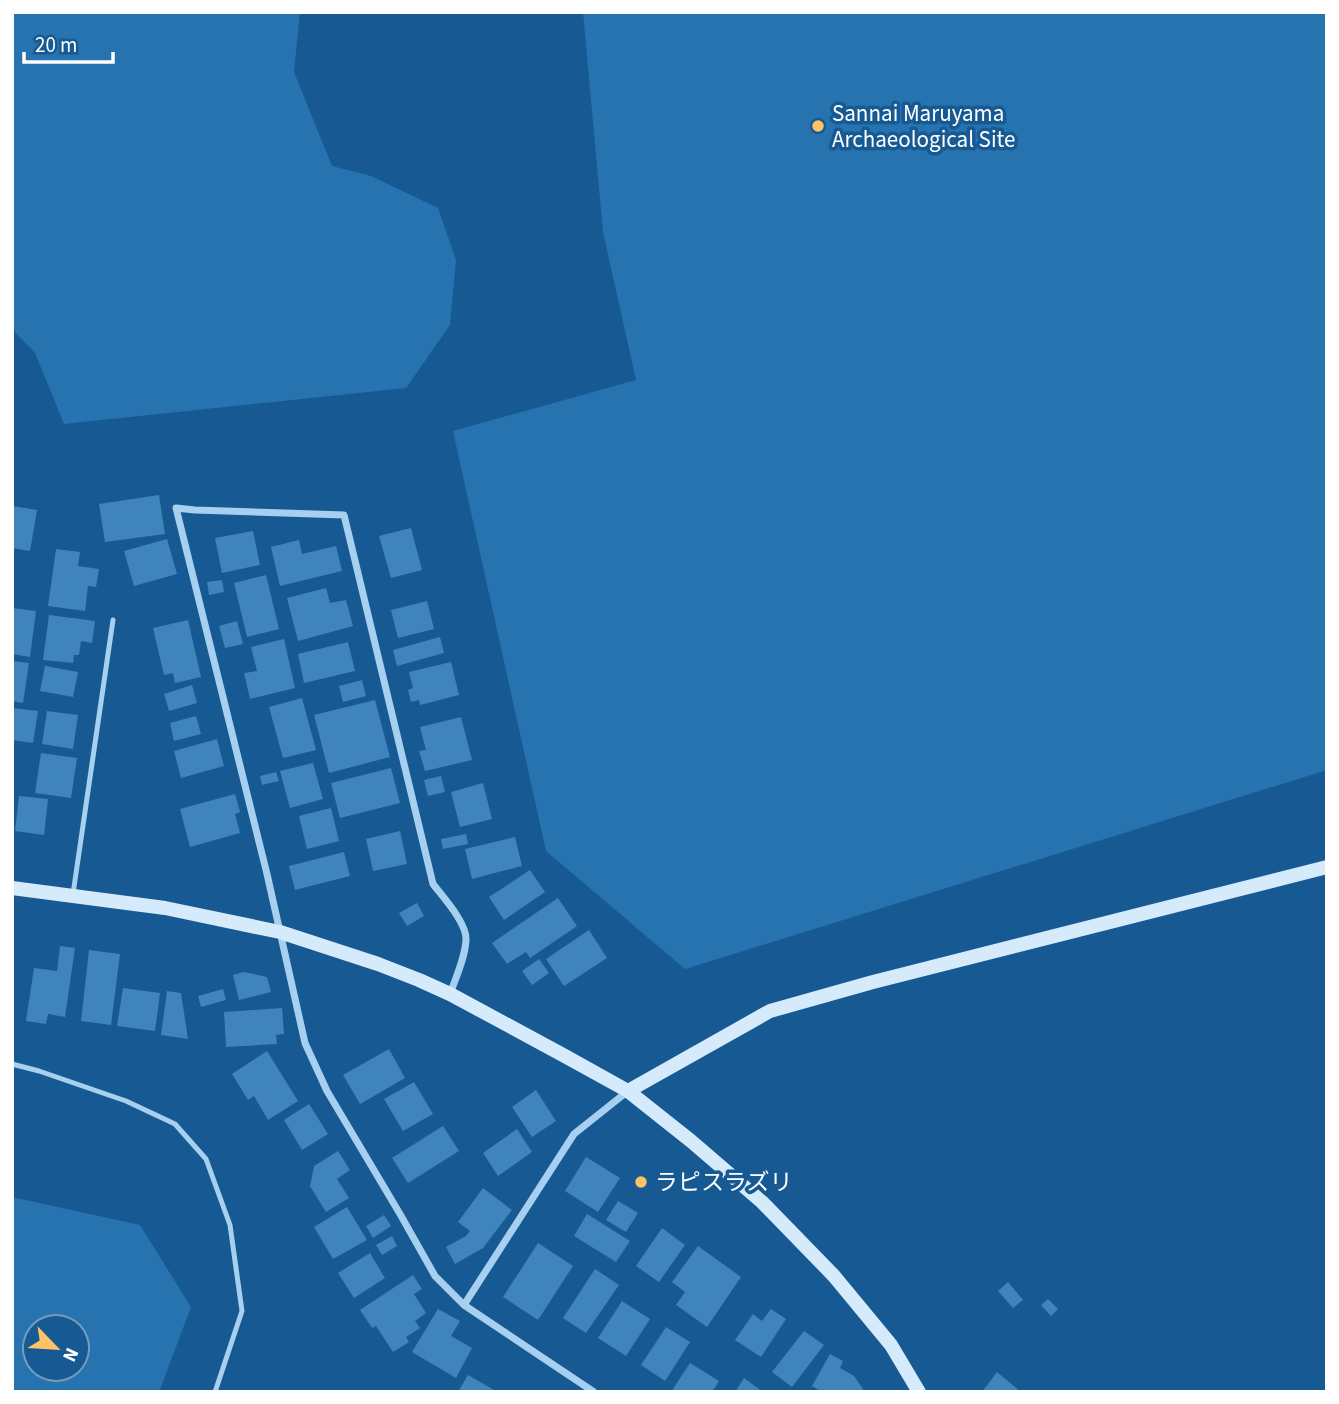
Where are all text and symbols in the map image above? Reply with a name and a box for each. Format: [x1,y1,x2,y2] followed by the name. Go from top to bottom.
[24,21,114,65] scale bar
[35,30,77,60] text: 20 m
[832,97,1015,156] place label: Sannai Maruyama Archaeological Site
[810,118,826,134] marker: Sannai Maruyama Archaeological Site
[655,1166,793,1199] place label: ラピスラズリ
[633,1174,649,1190] marker: ラピスラズリ
[21,1313,91,1383] north arrow
[55,1343,85,1366] text: N

